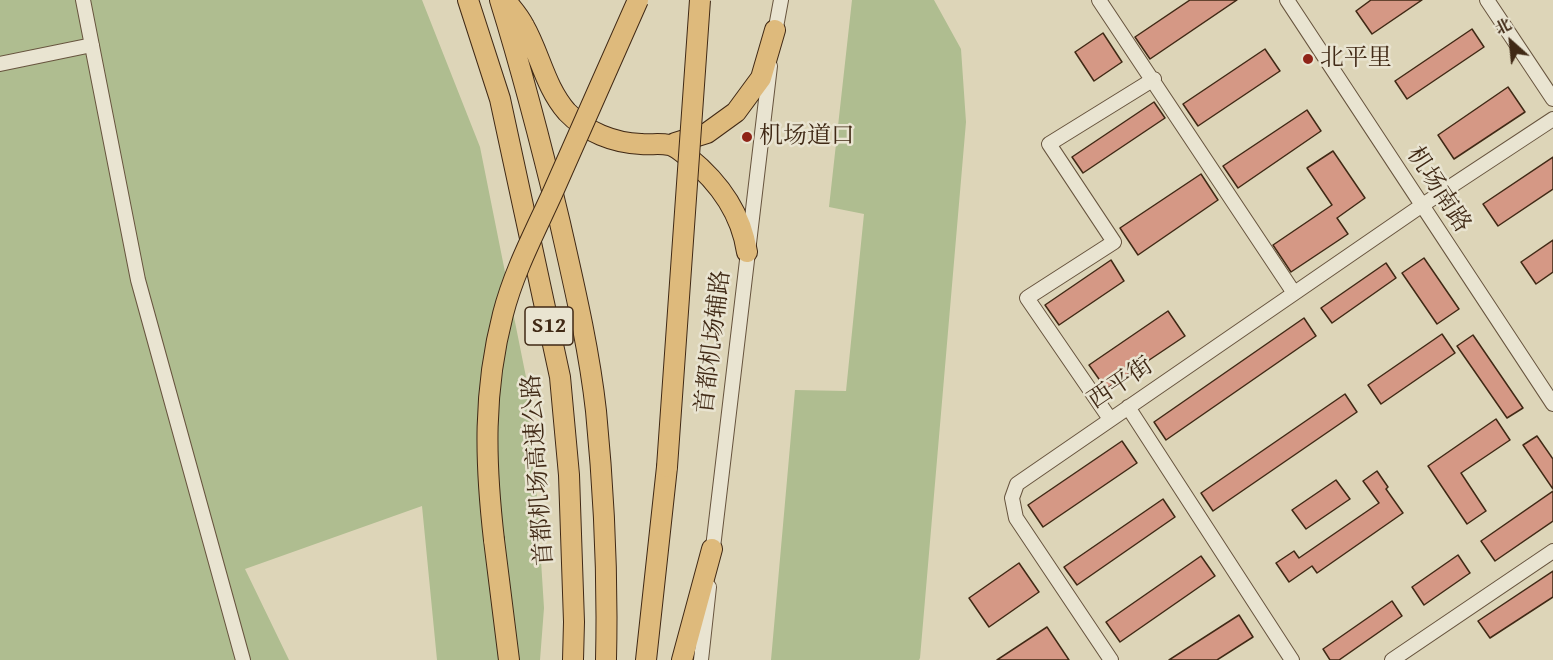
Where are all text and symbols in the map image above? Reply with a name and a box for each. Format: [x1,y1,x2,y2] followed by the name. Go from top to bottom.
[1481,12,1541,72] north arrow
[1490,12,1515,40] text: 北
[1320,45,1392,73] place label: 北平里
[1301,52,1315,66] marker: 北平里
[759,123,855,151] place label: 机场道口
[740,130,754,144] marker: 机场道口
[1400,142,1476,238] street label: 机场南路
[691,269,737,415] street label: 首都机场辅路
[525,307,573,345] road number: S12
[1083,352,1159,416] street label: 西平街
[518,373,560,567] street label: 首都机场高速公路

